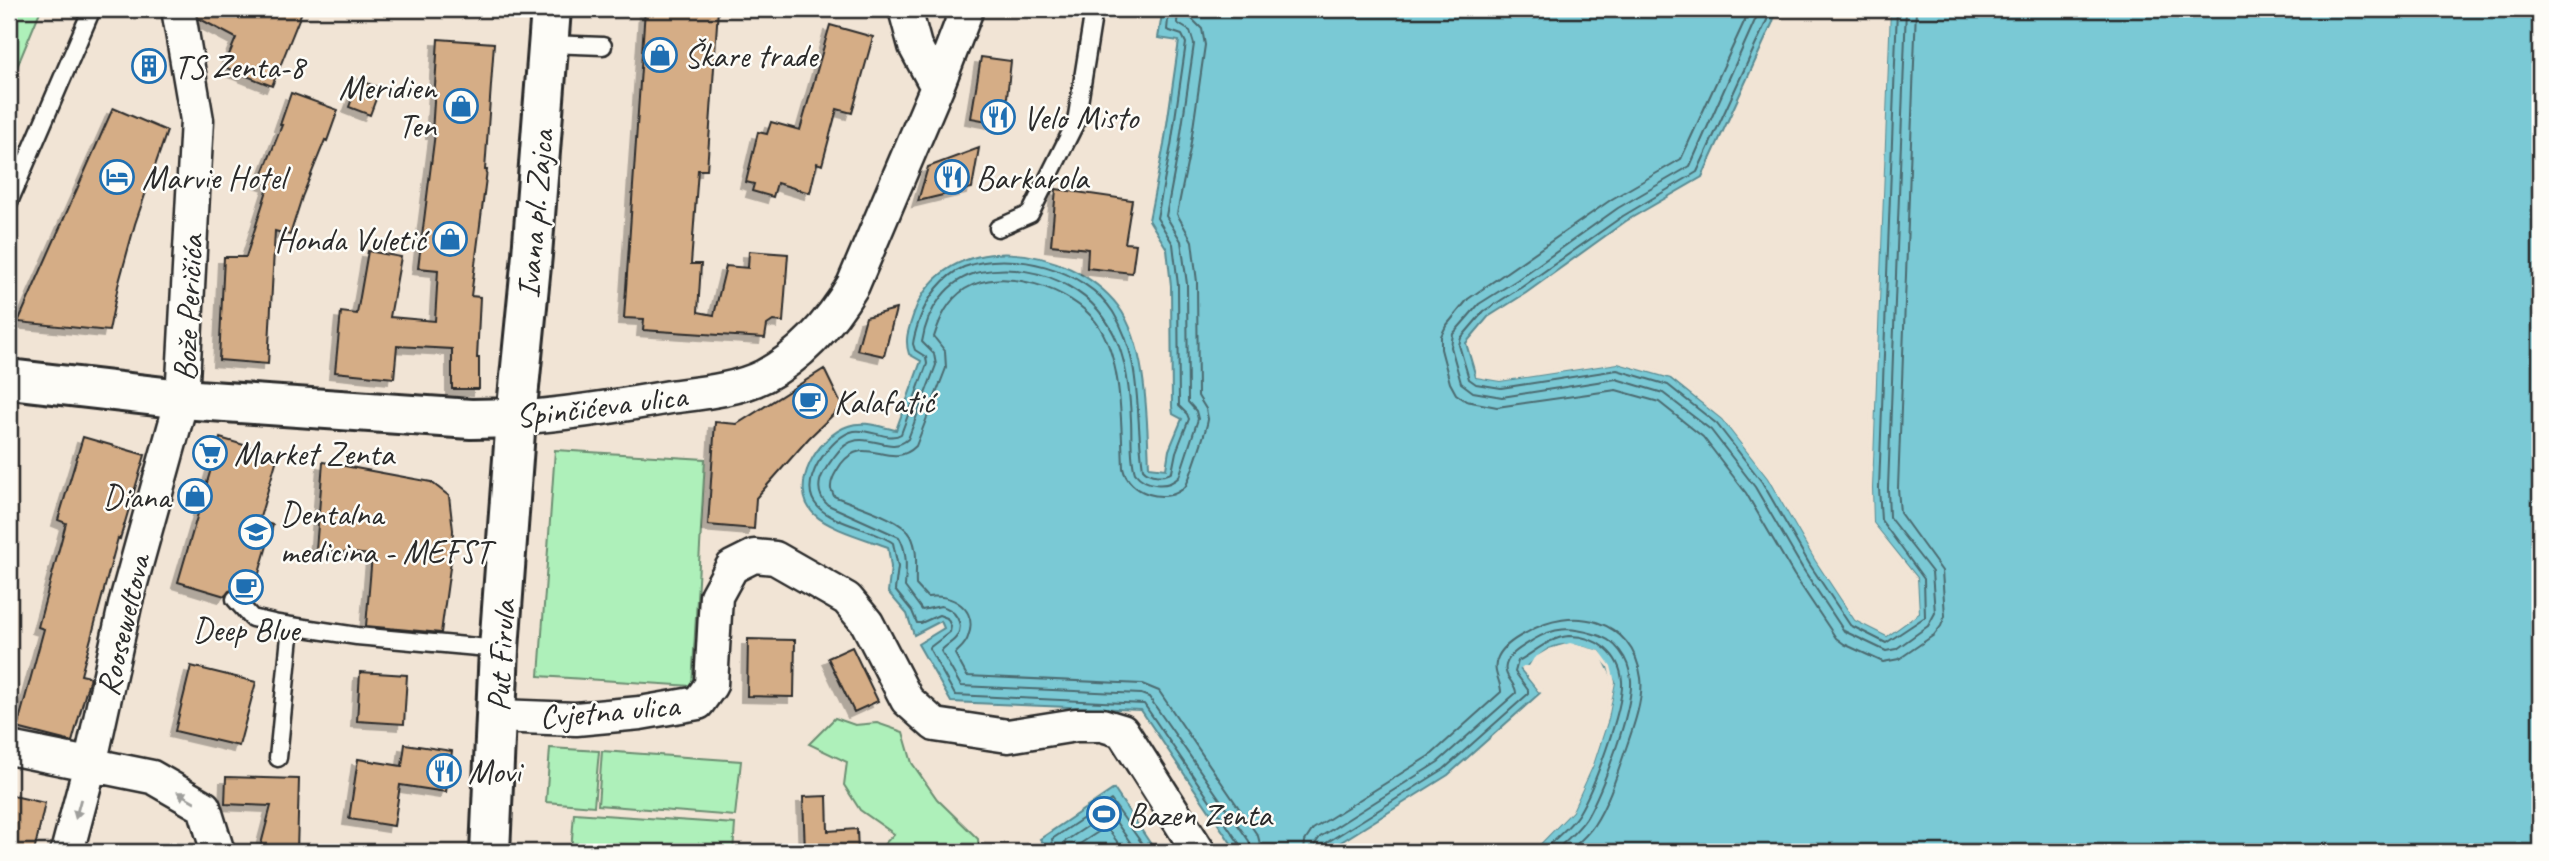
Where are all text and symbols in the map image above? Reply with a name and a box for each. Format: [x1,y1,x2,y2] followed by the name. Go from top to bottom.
[684,35,819,77] place label: Škare trade
[641,36,679,74] shop icon: Škare trade
[174,46,308,88] place label: TS Zenta-8
[130,47,168,85] building icon: TS Zenta-8
[339,67,438,147] place label: Meridien Ten
[442,87,480,125] shop icon: Meridien Ten
[1023,97,1141,139] place label: Velo Misto
[979,98,1017,136] restaurant icon: Velo Misto
[507,126,563,300] street label: Ivana pl. Zajca
[142,157,291,199] place label: Marvie Hotel
[976,157,1091,199] place label: Barkarola
[98,158,136,196] hotel icon: Marvie Hotel
[933,158,971,196] restaurant icon: Barkarola
[275,219,430,261] place label: Honda Vuletić
[431,220,469,258] shop icon: Honda Vuletić
[163,231,213,382] street label: Bože Peričića
[513,374,691,437] street label: Spinčićeva ulica
[834,381,939,423] place label: Kalafatić
[791,382,829,420] cafe icon: Kalafatić
[234,433,396,475] place label: Market Zenta
[191,434,229,472] supermarket icon: Market Zenta
[103,476,172,518] place label: Diana
[176,477,214,515] shop icon: Diana
[280,493,497,573] place label: Dentalna medicina - MEFST
[237,513,275,551] school or university icon: Dentalna medicina - MEFST
[86,548,160,700] street label: Rooseweltova
[227,568,265,606] cafe icon: Deep Blue
[477,597,525,713] street label: Put Firula
[193,609,302,651] place label: Deep Blue
[538,684,682,738] street label: Cvjetna ulica
[468,751,524,793] place label: Movi
[425,752,463,790] restaurant icon: Movi
[176,791,195,803] one-way arrow
[1128,794,1274,836] place label: Bazen Zenta
[1085,795,1123,833] sports icon: Bazen Zenta
[72,798,83,820] one-way arrow

